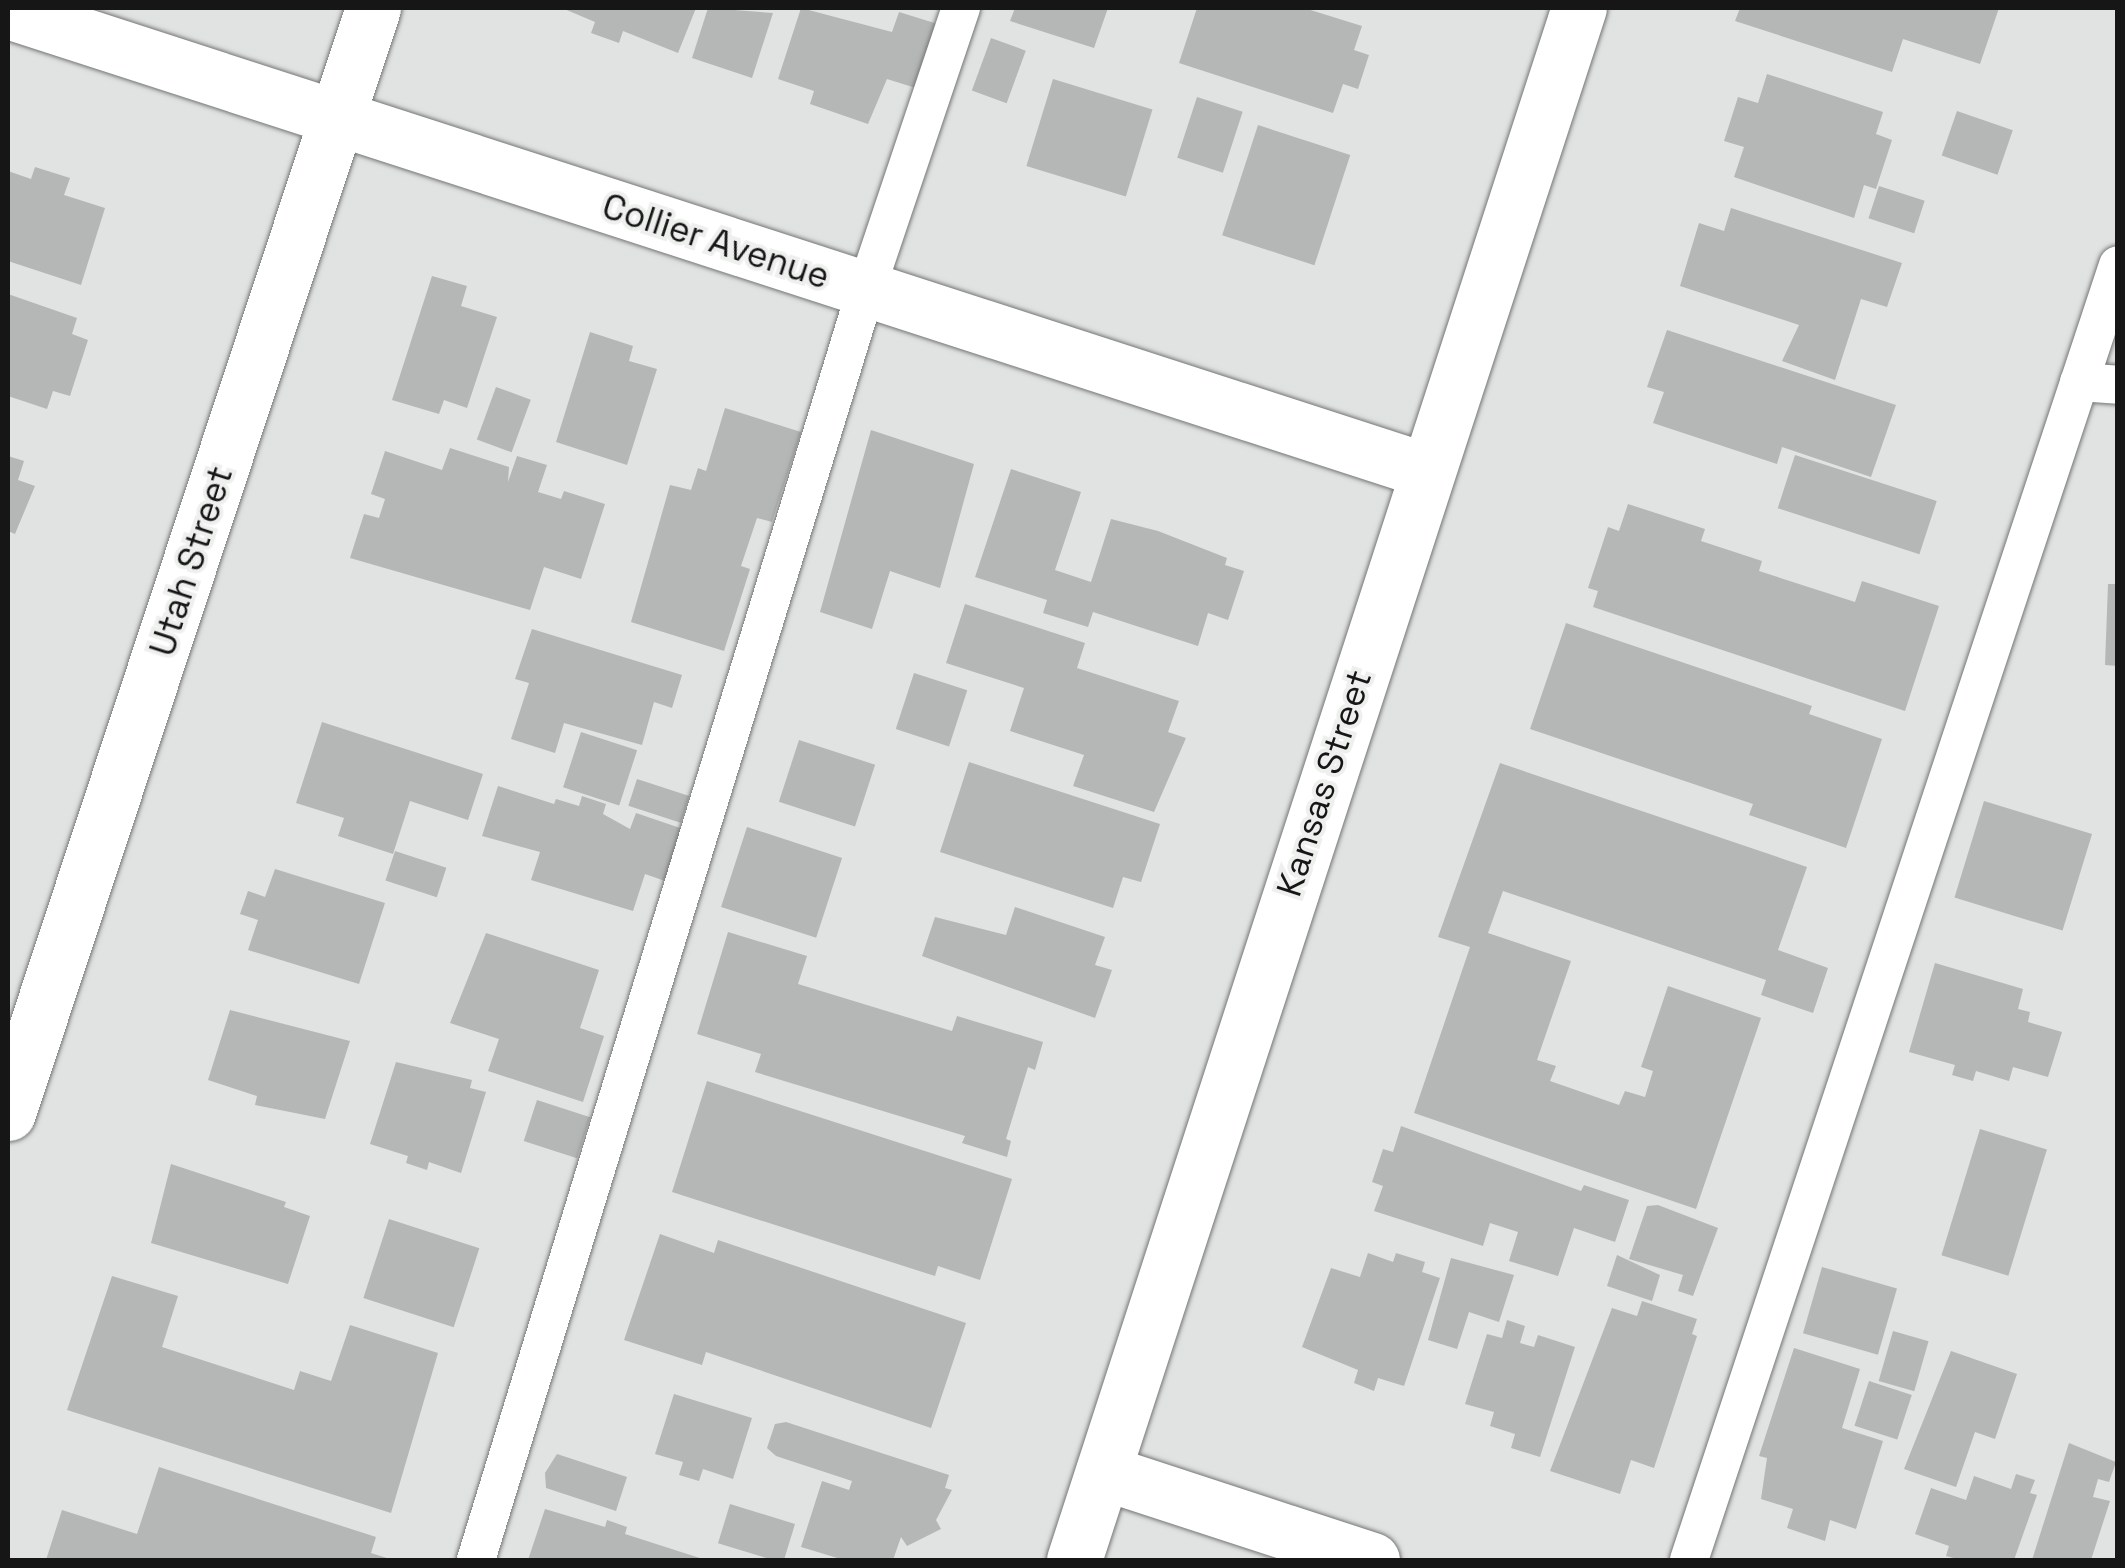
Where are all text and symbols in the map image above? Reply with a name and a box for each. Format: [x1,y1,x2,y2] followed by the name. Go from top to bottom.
[597,185,835,297] street label: Collier Avenue
[141,461,241,661] street label: Utah Street
[1268,664,1380,902] street label: Kansas Street

